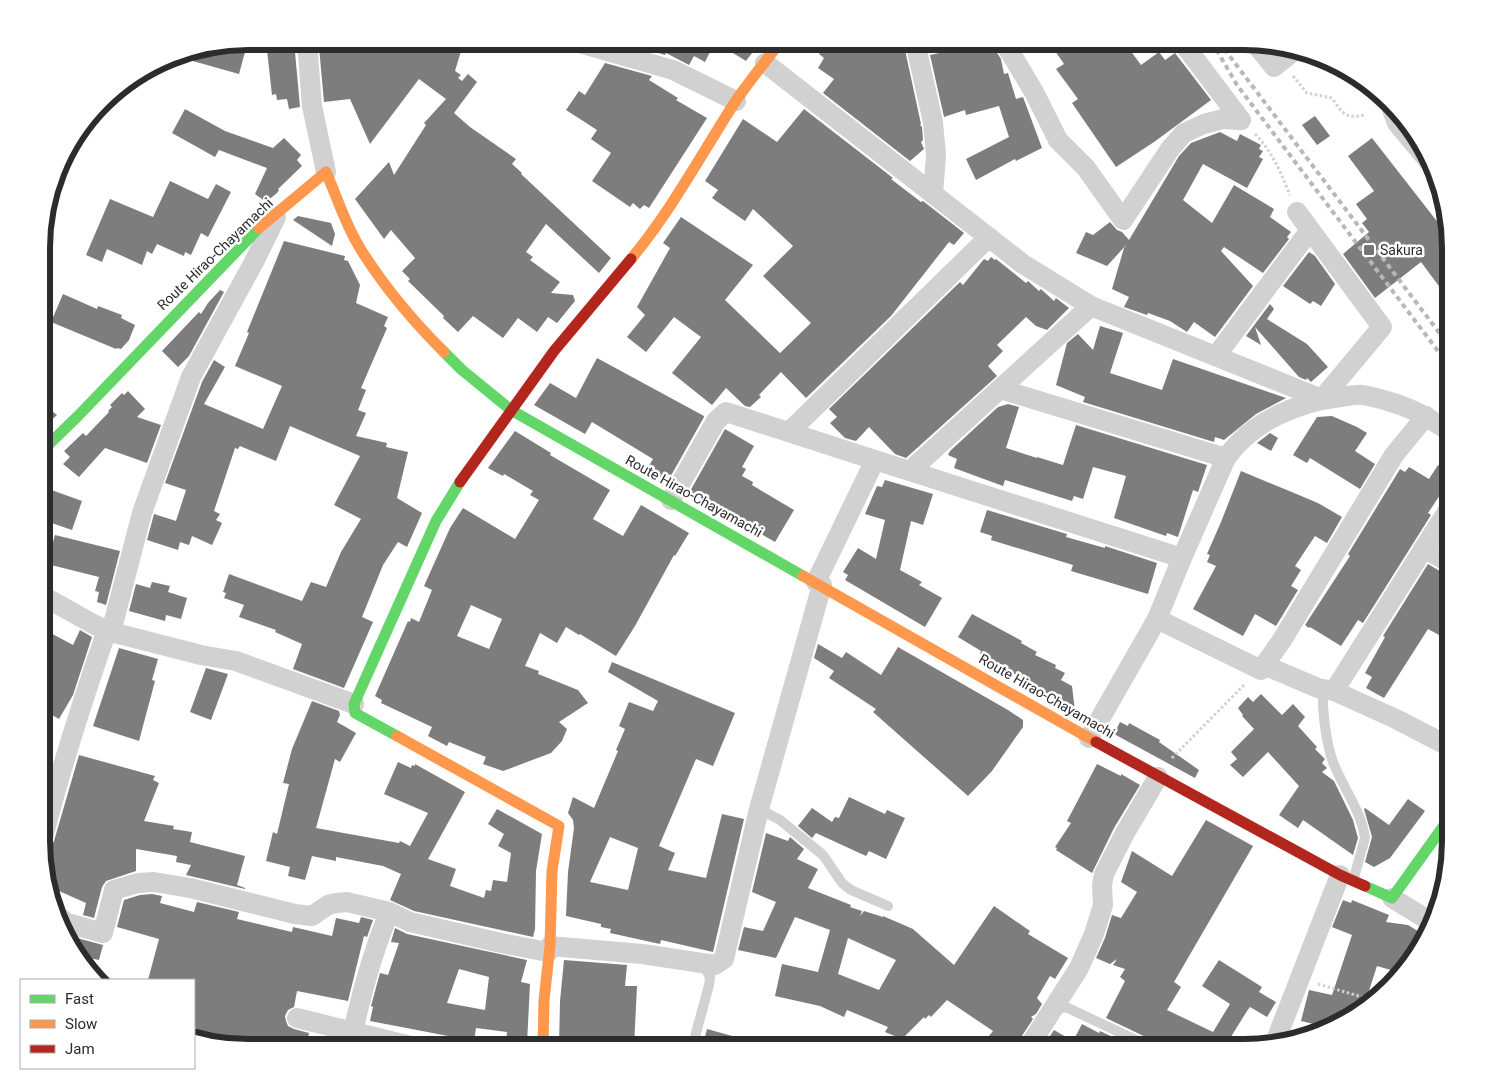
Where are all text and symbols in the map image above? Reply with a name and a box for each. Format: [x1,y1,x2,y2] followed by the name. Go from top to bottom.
[154,195,276,313] street label: Route Hirao-Chayamachi
[1380,242,1423,258] place label: Sakura
[1362,243,1376,257] marker: Sakura
[623,452,765,540] street label: Route Hirao-Chayamachi
[976,651,1118,741] street label: Route Hirao-Chayamachi
[20,979,195,1069] legend
[65,990,94,1008] text: Fast
[65,1015,97,1033] text: Slow
[65,1040,95,1058] text: Jam

